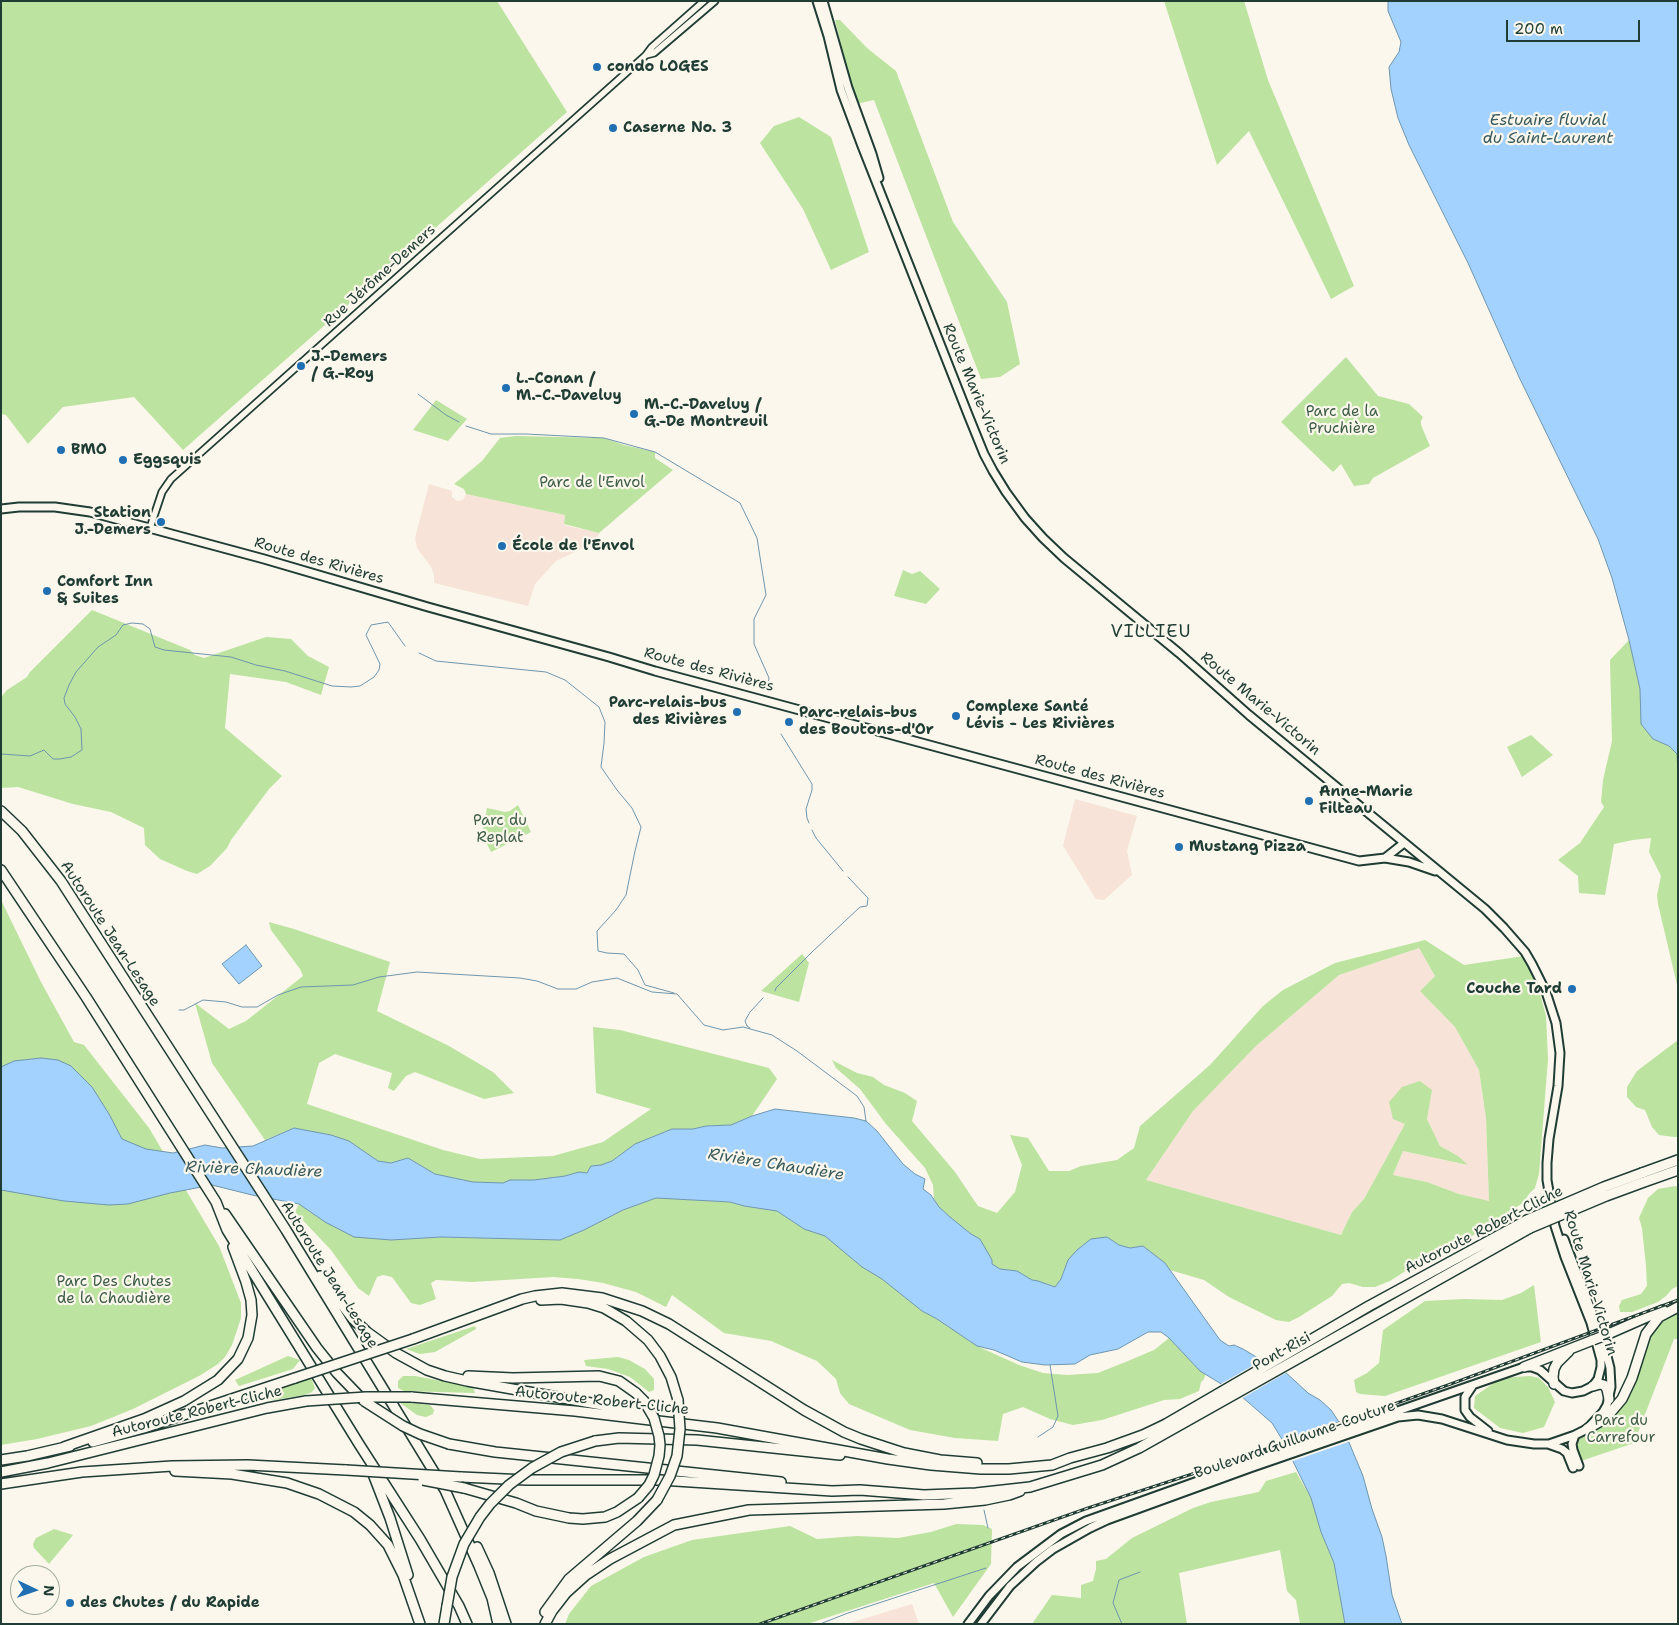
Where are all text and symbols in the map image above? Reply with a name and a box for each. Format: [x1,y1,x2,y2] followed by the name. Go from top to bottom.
[1509,10,1643,42] scale bar
[1514,19,1563,39] text: 200 m
[607,58,709,76] place label: condo LOGES
[591,61,603,73] marker: condo LOGES
[1483,111,1613,149] water label: Estuaire fluvial du Saint-Laurent
[623,119,732,137] place label: Caserne No. 3
[607,122,619,134] marker: Caserne No. 3
[320,221,440,331] street label: Rue Jérôme-Demers
[938,321,1014,467] street label: Route Marie-Victorin
[311,348,387,383] place label: J.-Demers / G.-Roy
[295,360,307,372] marker: J.-Demers / G.-Roy
[516,370,622,405] place label: L.-Conan / M.-C.-Daveluy
[500,382,512,394] marker: L.-Conan / M.-C.-Daveluy
[644,396,768,431] place label: M.-C.-Daveluy / G.-De Montreuil
[1306,403,1378,438] park label: Parc de la Pruchière
[628,408,640,420] marker: M.-C.-Daveluy / G.-De Montreuil
[71,441,107,459] place label: BMO
[55,444,67,456] marker: BMO
[133,451,201,469] place label: Eggsquis
[117,454,129,466] marker: Eggsquis
[539,474,645,492] park label: Parc de l'Envol
[75,504,151,539] place label: Station J.-Demers
[155,516,167,528] marker: Station J.-Demers
[252,534,386,588] street label: Route des Rivières
[512,537,634,555] place label: École de l'Envol
[496,540,508,552] marker: École de l'Envol
[57,573,153,608] place label: Comfort Inn & Suites
[41,585,53,597] marker: Comfort Inn & Suites
[1110,621,1192,643] district label: VILLIEU
[642,644,776,696] street label: Route des Rivières
[1196,649,1324,759] street label: Route Marie-Victorin
[609,694,727,729] place label: Parc-relais-bus des Rivières
[966,698,1115,733] place label: Complexe Santé Lévis - Les Rivières
[799,704,934,739] place label: Parc-relais-bus des Boutons-d'Or
[731,706,743,718] marker: Parc-relais-bus des Rivières
[950,710,962,722] marker: Complexe Santé Lévis - Les Rivières
[783,716,795,728] marker: Parc-relais-bus des Boutons-d'Or
[1033,751,1167,803] street label: Route des Rivières
[1319,783,1413,818] place label: Anne-Marie Filteau
[1303,795,1315,807] marker: Anne-Marie Filteau
[473,812,527,847] park label: Parc du Replat
[1189,838,1306,856] place label: Mustang Pizza
[1173,841,1185,853] marker: Mustang Pizza
[56,858,164,1010] street label: Autoroute Jean-Lesage
[1466,980,1562,998] place label: Couche Tard
[1566,983,1578,995] marker: Couche Tard
[707,1145,845,1185] water label: Rivière Chaudière
[185,1158,323,1182] water label: Rivière Chaudière
[1402,1182,1566,1278] street label: Autoroute Robert-Cliche
[276,1198,382,1352] street label: Autoroute Jean-Lesage
[1559,1208,1621,1358] street label: Route Marie-Victorin
[57,1273,171,1308] park label: Parc Des Chutes de la Chaudière
[1250,1329,1314,1375] street label: Pont Risi
[110,1382,284,1442] street label: Autoroute Robert-Cliche
[514,1383,690,1419] street label: Autoroute Robert-Cliche
[1192,1397,1398,1483] street label: Boulevard Guillaume-Couture
[1586,1412,1656,1447] park label: Parc du Carrefour
[10,1565,60,1615] north arrow
[40,1585,58,1597] text: N
[80,1594,260,1612] place label: des Chutes / du Rapide
[64,1597,76,1609] marker: des Chutes / du Rapide

